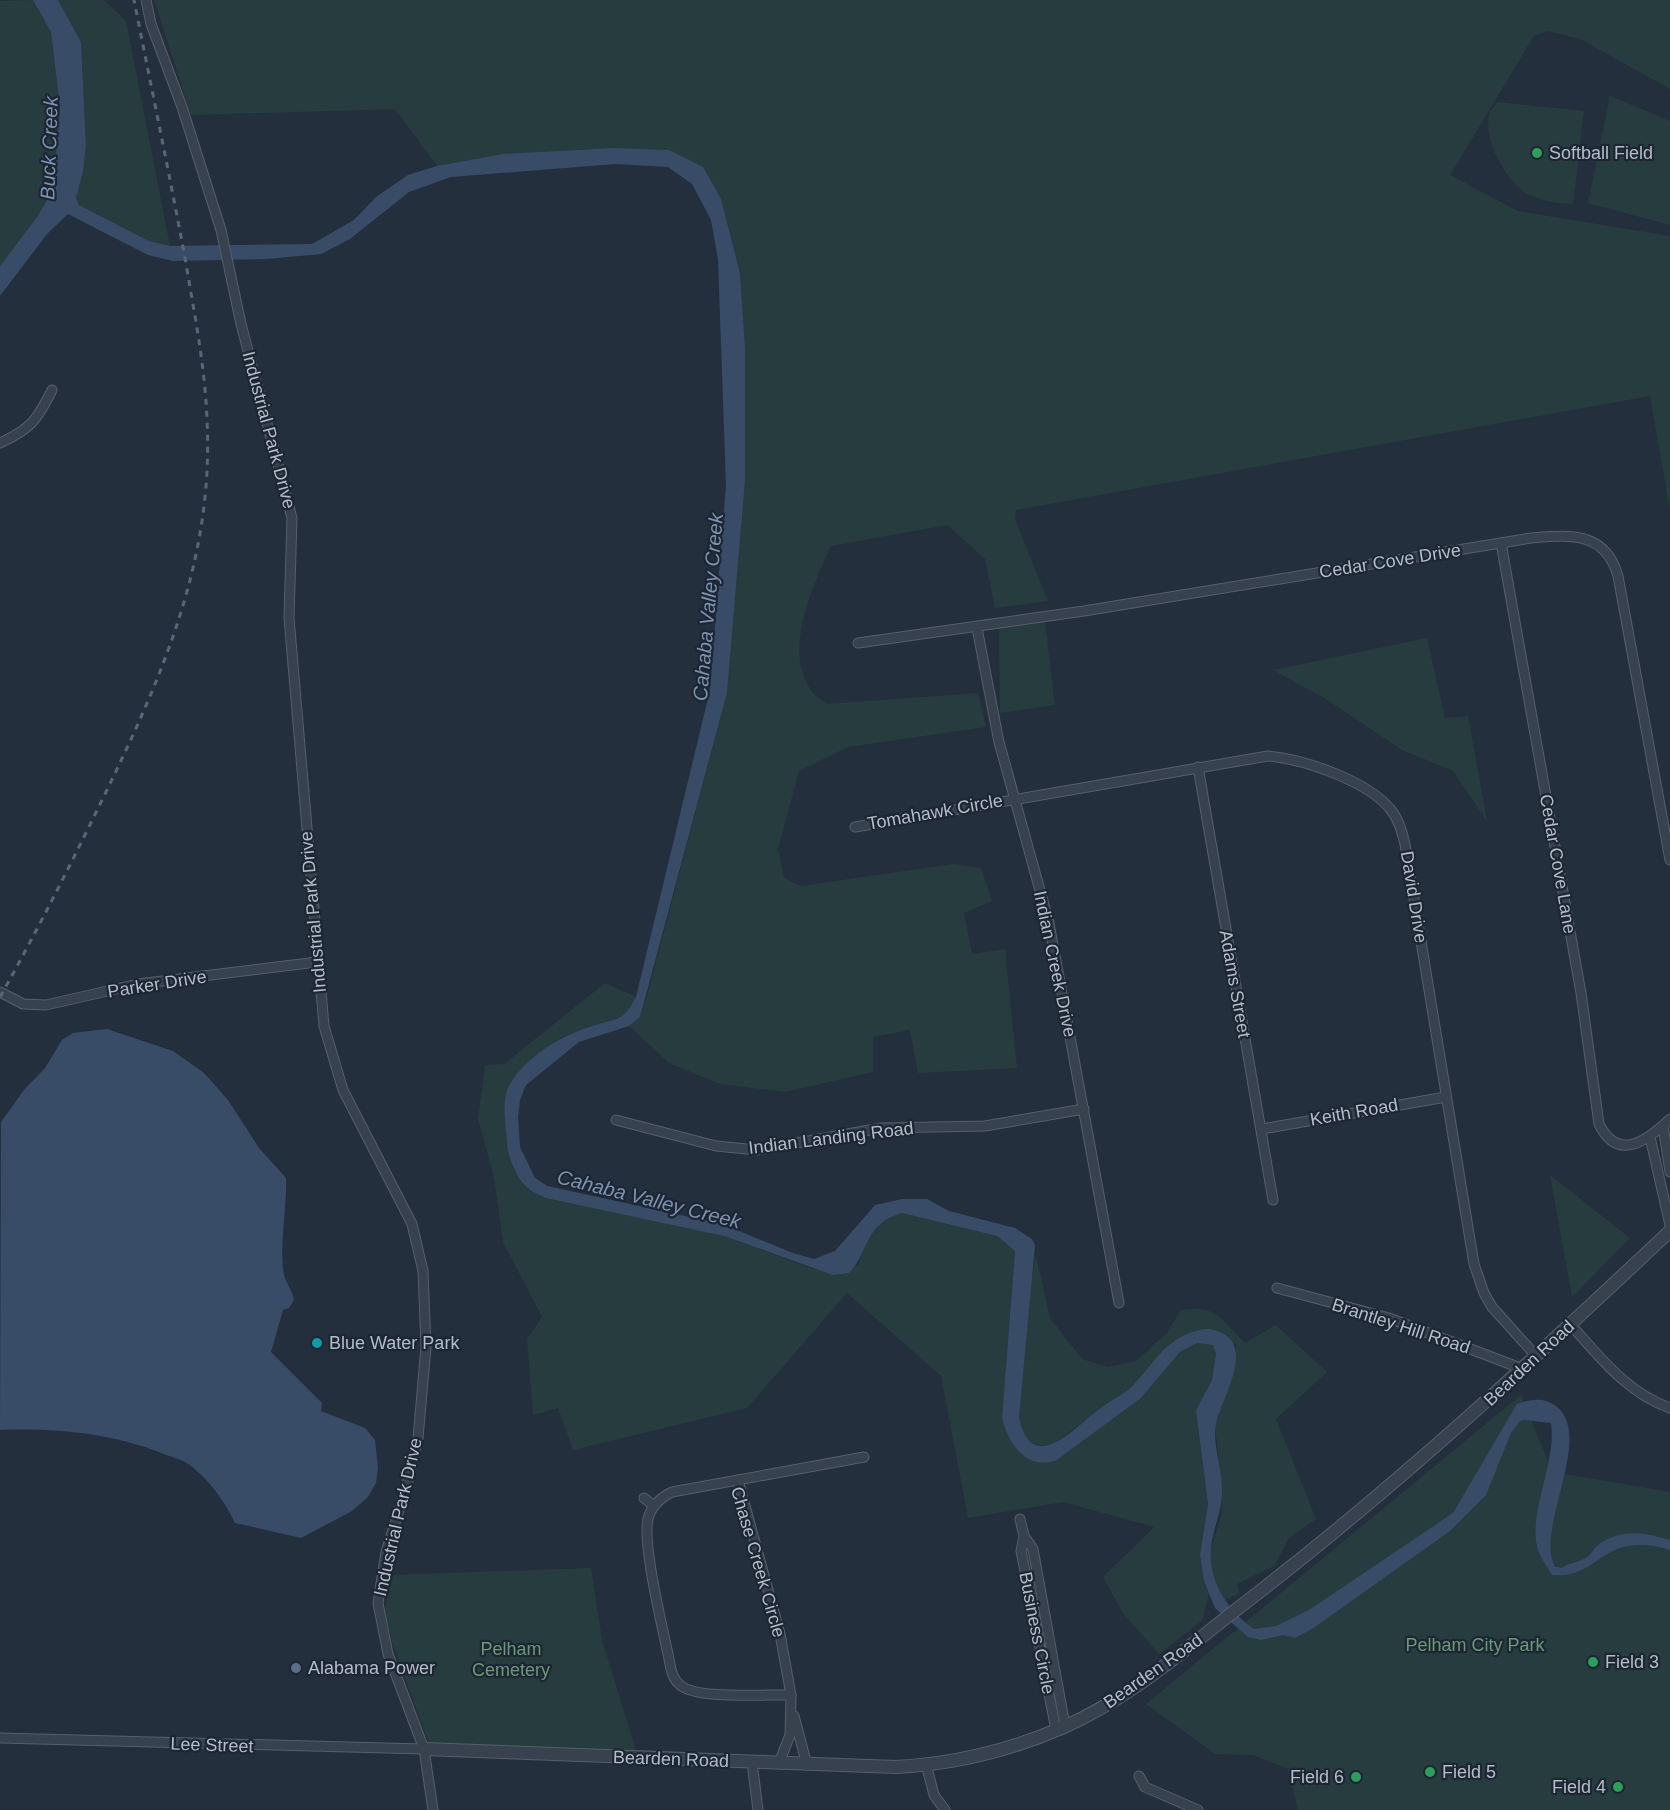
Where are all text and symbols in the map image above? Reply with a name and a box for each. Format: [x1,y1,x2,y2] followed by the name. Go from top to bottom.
[36,95,62,200] water label: Buck Creek
[1549,143,1653,163] place label: Softball Field
[1530,146,1544,160] marker: Softball Field
[238,349,300,511] street label: Industrial Park Drive
[689,511,727,702] water label: Cahaba Valley Creek
[1318,540,1462,582] street label: Cedar Cove Drive
[866,790,1004,834] street label: Tomahawk Circle
[1536,793,1580,935] street label: Cedar Cove Lane
[296,830,330,994] street label: Industrial Park Drive
[1397,849,1431,945] street label: David Drive
[1030,889,1080,1039] street label: Indian Creek Drive
[1216,929,1254,1039] street label: Adams Street
[106,966,208,1002] street label: Parker Drive
[1308,1094,1400,1130] street label: Keith Road
[747,1118,915,1158] street label: Indian Landing Road
[555,1166,744,1233] water label: Cahaba Valley Creek
[1329,1294,1473,1358] street label: Brantley Hill Road
[1480,1316,1578,1410] street label: Bearden Road
[329,1333,460,1353] place label: Blue Water Park
[310,1336,324,1350] marker: Blue Water Park
[370,1436,426,1598] street label: Industrial Park Drive
[727,1484,789,1640] street label: Chase Creek Circle
[1015,1570,1059,1696] street label: Business Circle
[1100,1630,1206,1712] street label: Bearden Road
[1405,1635,1546,1655] park label: Pelham City Park
[472,1639,550,1680] park label: Pelham Cemetery
[1605,1652,1659,1672] place label: Field 3
[1586,1655,1600,1669] marker: Field 3
[308,1658,435,1678] place label: Alabama Power
[289,1661,303,1675] marker: Alabama Power
[170,1734,254,1756] street label: Lee Street
[613,1747,729,1771] street label: Bearden Road
[1442,1762,1496,1782] place label: Field 5
[1423,1765,1437,1779] marker: Field 5
[1290,1767,1344,1787] place label: Field 6
[1349,1770,1363,1784] marker: Field 6
[1552,1777,1606,1797] place label: Field 4
[1611,1780,1625,1794] marker: Field 4

